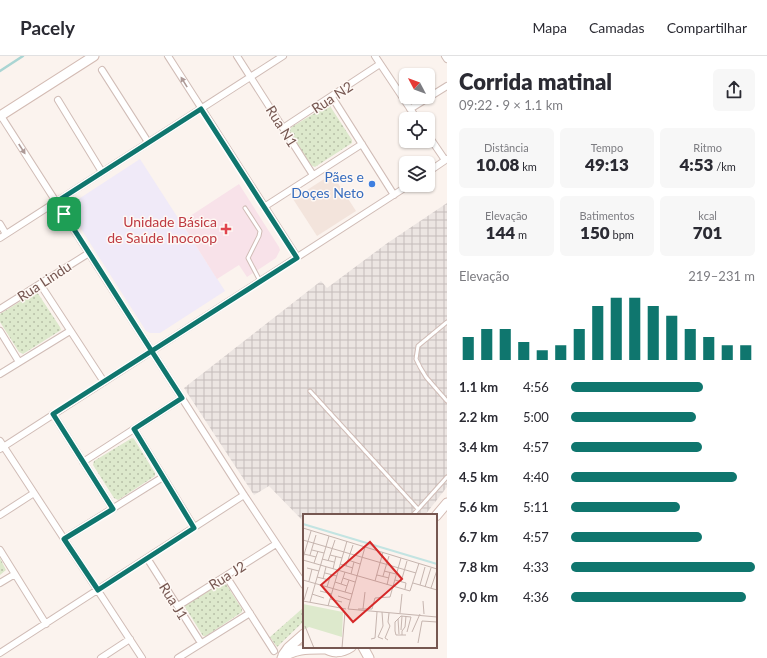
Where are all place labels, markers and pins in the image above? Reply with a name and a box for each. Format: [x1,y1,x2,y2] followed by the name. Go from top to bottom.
[291,168,364,201] place label: Pães e Doçes Neto
[367,179,377,189] marker: Pães e Doçes Neto
[47,197,81,231] pin
[107,213,217,246] place label: Unidade Básica de Saúde Inocoop
[220,223,232,235] marker: Unidade Básica de Saúde Inocoop

